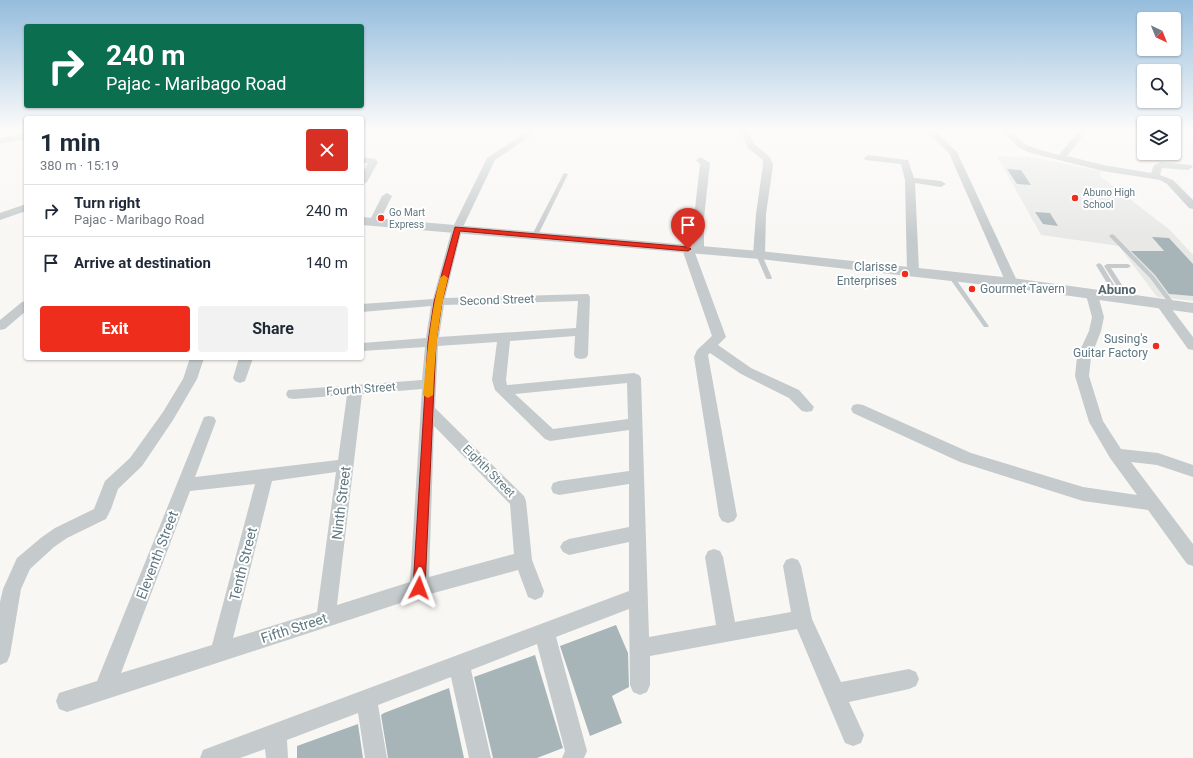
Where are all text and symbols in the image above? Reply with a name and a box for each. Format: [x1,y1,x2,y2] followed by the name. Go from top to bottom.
[1137,12,1181,56] north arrow
[1137,12,1181,160] map controls
[106,39,185,72] text: 240 m
[40,40,92,92] icon: right
[1137,64,1181,108] button: search
[106,73,287,94] text: Pajac - Maribago Road
[1137,116,1181,160] button: layers
[40,129,100,157] text: 1 min
[306,129,348,171] button: close
[40,158,119,173] text: 380 m · 15:19
[1083,187,1135,210] place label: Abuno High School
[1070,193,1080,203] marker: Abuno High School
[74,194,140,212] text: Turn right
[40,200,62,222] icon: right
[306,202,348,220] text: 240 m
[389,207,425,230] place label: Go Mart Express
[671,208,705,249] pin
[74,212,204,227] text: Pajac - Maribago Road
[376,213,386,223] marker: Go Mart Express
[677,214,699,236] icon: arrive
[40,252,62,274] icon: arrive
[74,254,211,272] text: Arrive at destination
[306,254,348,272] text: 140 m
[837,260,897,288] place label: Clarisse Enterprises
[900,269,910,279] marker: Clarisse Enterprises
[980,282,1065,296] place label: Gourmet Tavern
[1098,282,1136,297] district label: Abuno
[967,284,977,294] marker: Gourmet Tavern
[459,292,535,308] street label: Second Street
[40,306,190,352] button: Exit
[198,306,348,352] button: Share
[1073,332,1148,360] place label: Susing's Guitar Factory
[1151,341,1161,351] marker: Susing's Guitar Factory
[326,380,396,398] street label: Fourth Street
[460,442,518,500] street label: Eighth Street
[329,465,353,541] street label: Ninth Street
[133,508,181,601] street label: Eleventh Street
[226,525,260,603] street label: Tenth Street
[398,567,440,609] position arrow
[259,610,330,646] street label: Fifth Street

